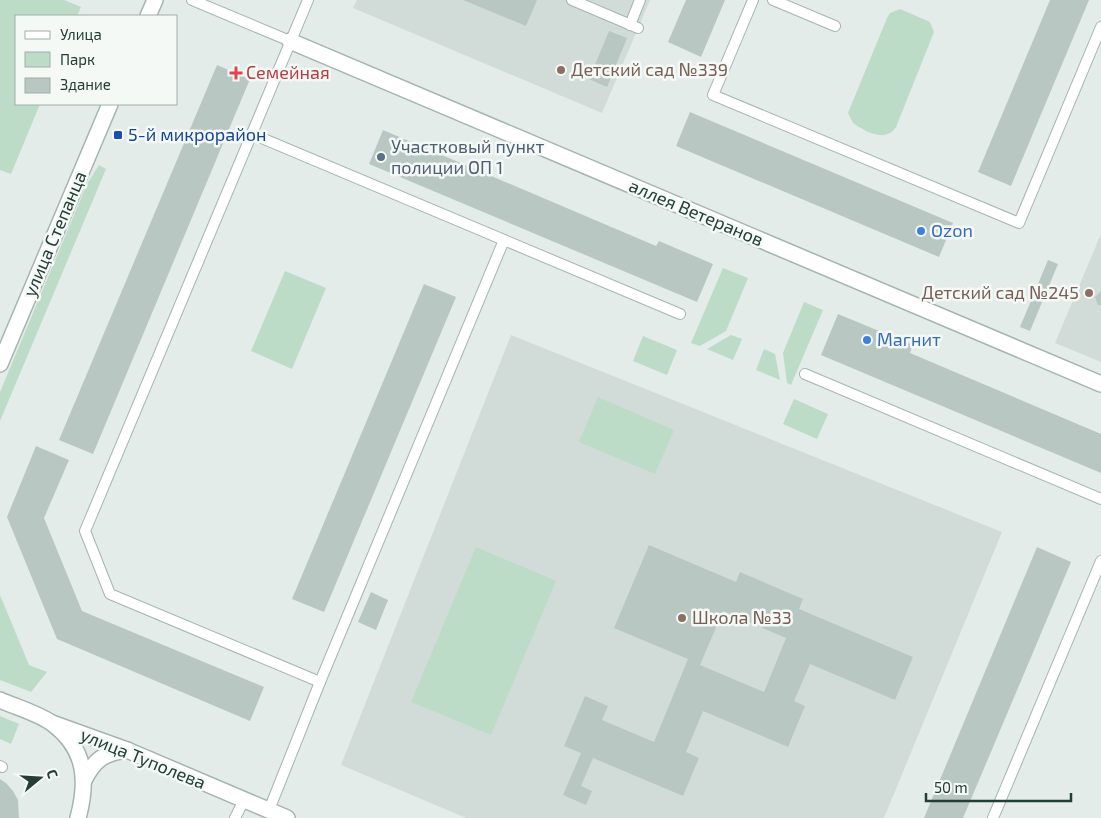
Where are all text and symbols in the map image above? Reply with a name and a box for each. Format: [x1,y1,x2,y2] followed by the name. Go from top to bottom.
[15,15,178,105] legend
[60,25,102,43] text: Улица
[60,50,95,68] text: Парк
[571,58,728,80] place label: Детский сад №339
[246,61,330,83] place label: Семейная
[555,64,567,76] marker: Детский сад №339
[230,67,242,79] marker: Семейная
[60,75,111,93] text: Здание
[128,123,267,145] place label: 5-й микрорайон
[112,129,124,141] marker: 5-й микрорайон
[391,135,545,178] place label: Участковый пункт полиции ОП 1
[375,151,387,163] marker: Участковый пункт полиции ОП 1
[18,167,90,300] street label: улица Степанца
[626,174,767,250] street label: аллея Ветеранов
[931,219,973,241] place label: Ozon
[915,225,927,237] marker: Ozon
[921,281,1079,303] place label: Детский сад №245
[1083,287,1095,299] marker: Детский сад №245
[877,328,941,350] place label: Магнит
[861,334,873,346] marker: Магнит
[692,606,792,628] place label: Школа №33
[676,612,688,624] marker: Школа №33
[77,723,209,793] street label: улица Туполева
[15,753,65,803] north arrow
[43,767,62,780] text: С
[926,770,1071,802] scale bar
[934,778,968,796] text: 50 m

